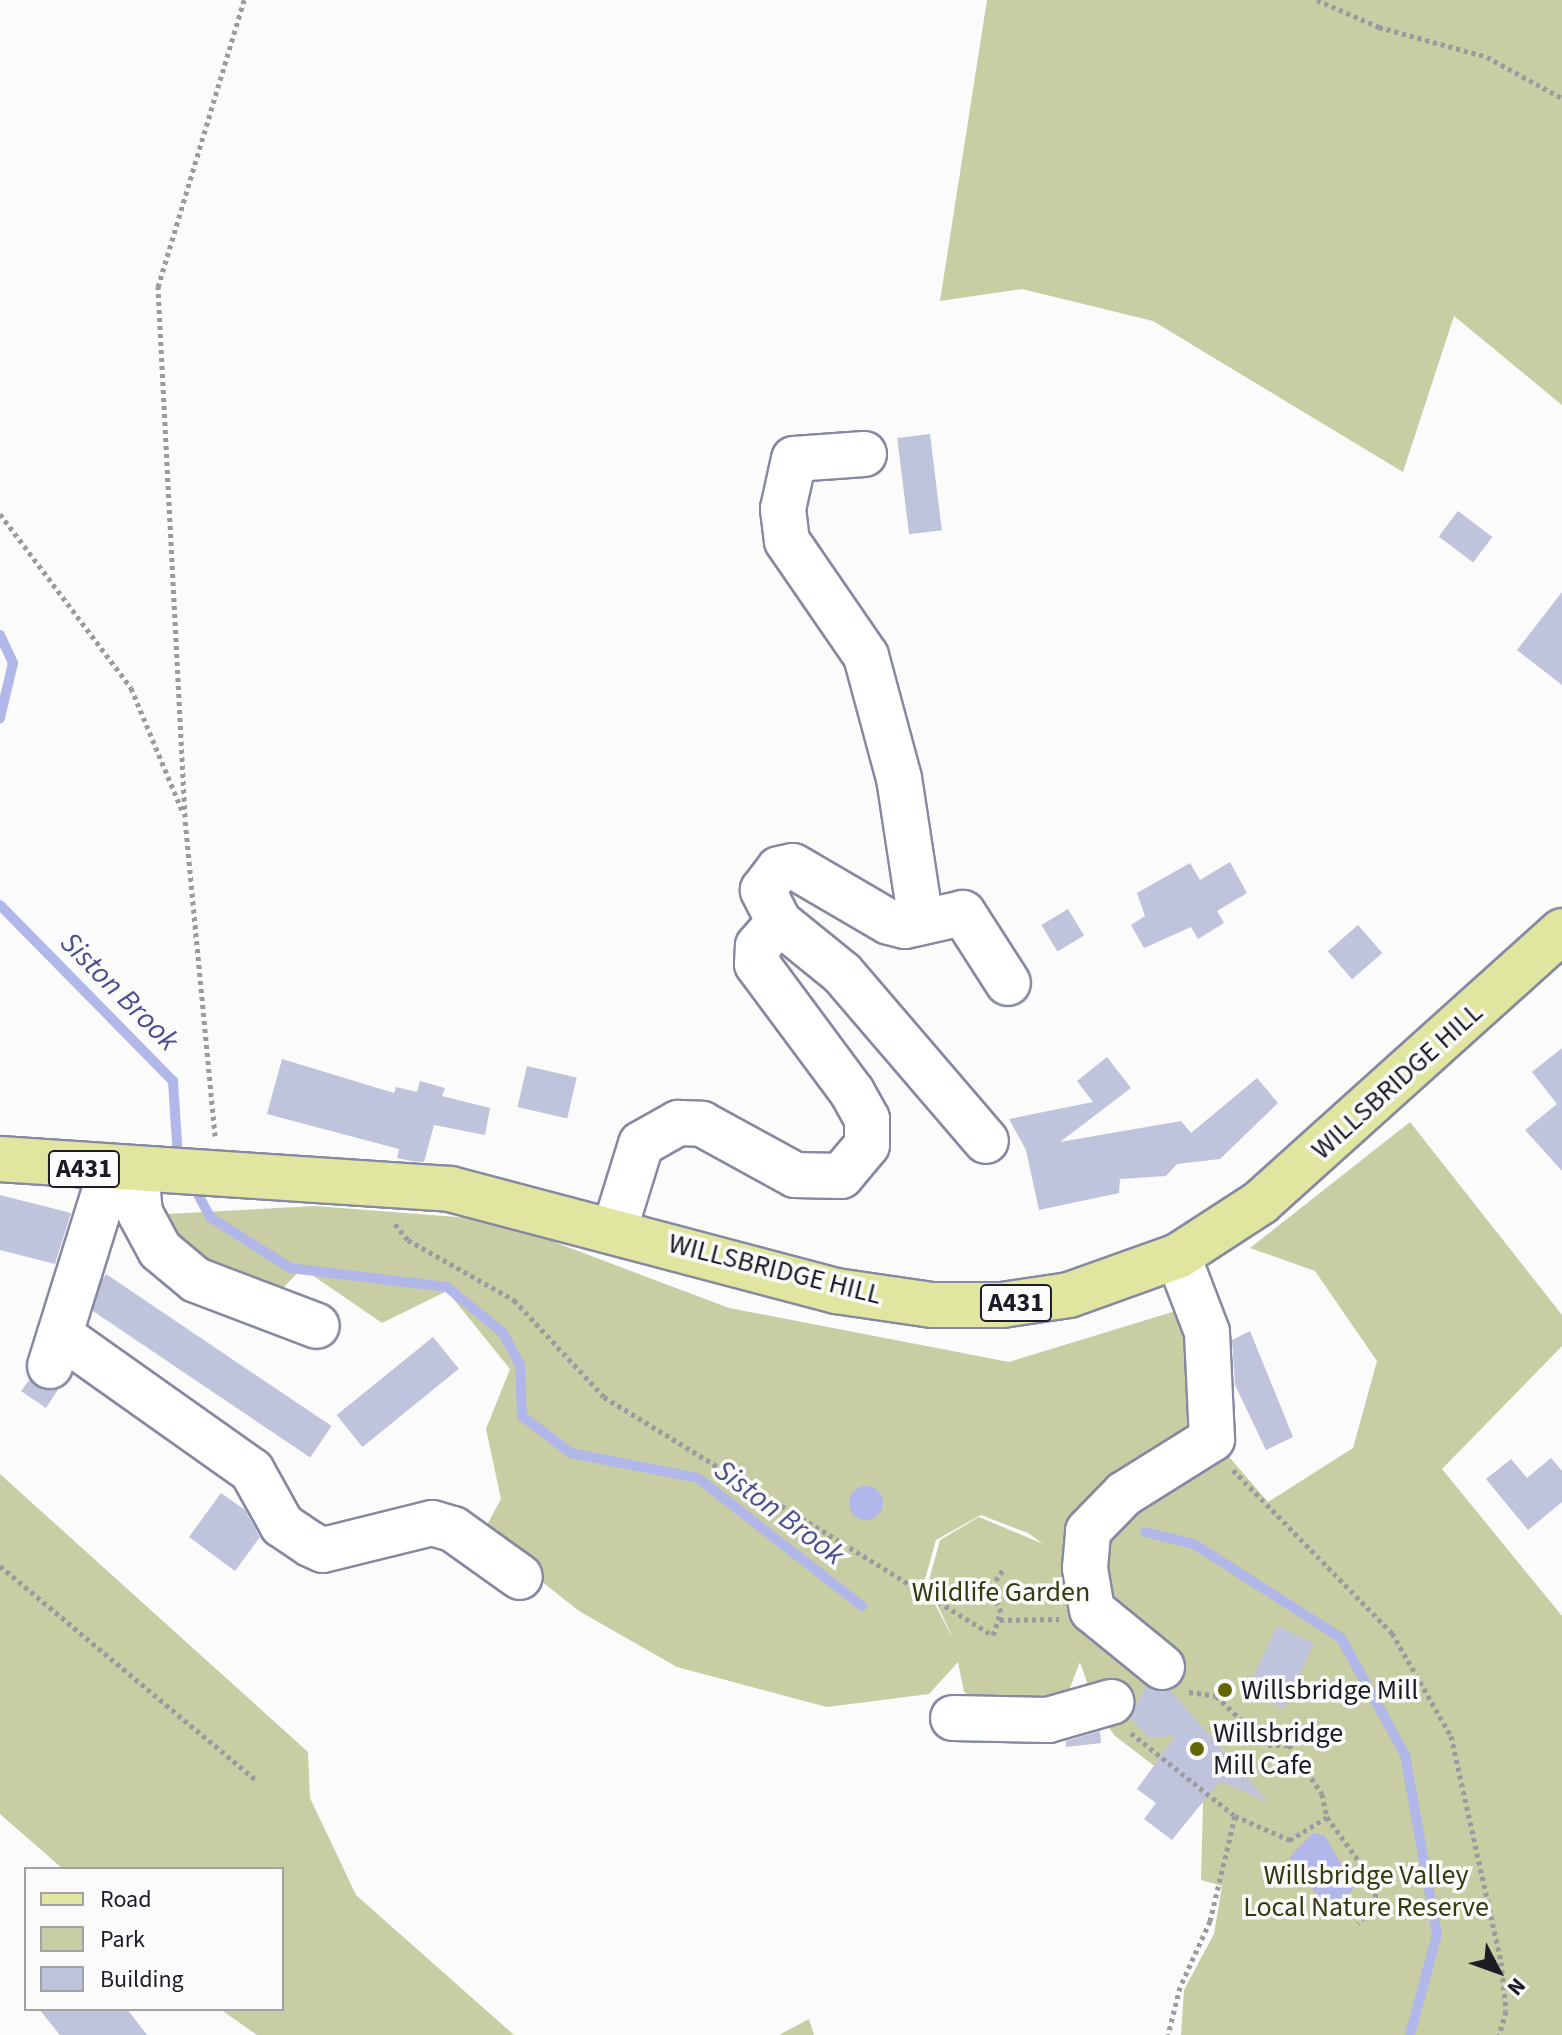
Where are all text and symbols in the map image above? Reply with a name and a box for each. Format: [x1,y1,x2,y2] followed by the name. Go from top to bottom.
[52,925,186,1059] water label: Siston Brook
[1305,995,1489,1167] street label: WILLSBRIDGE HILL
[46,1147,122,1191] road number: A431
[665,1226,885,1312] street label: WILLSBRIDGE HILL
[978,1281,1054,1325] road number: A431
[707,1453,851,1573] water label: Siston Brook
[912,1575,1090,1609] park label: Wildlife Garden
[1241,1673,1418,1707] place label: Willsbridge Mill
[1216,1681,1234,1699] marker: Willsbridge Mill
[1213,1716,1343,1782] place label: Willsbridge Mill Cafe
[1188,1740,1206,1758] marker: Willsbridge Mill Cafe
[1243,1858,1489,1924] park label: Willsbridge Valley Local Nature Reserve
[24,1867,284,2011] legend
[100,1882,152,1917] text: Road
[100,1922,145,1957] text: Park
[1458,1931,1538,2011] north arrow
[100,1962,184,1997] text: Building
[1499,1971,1533,2003] text: N

